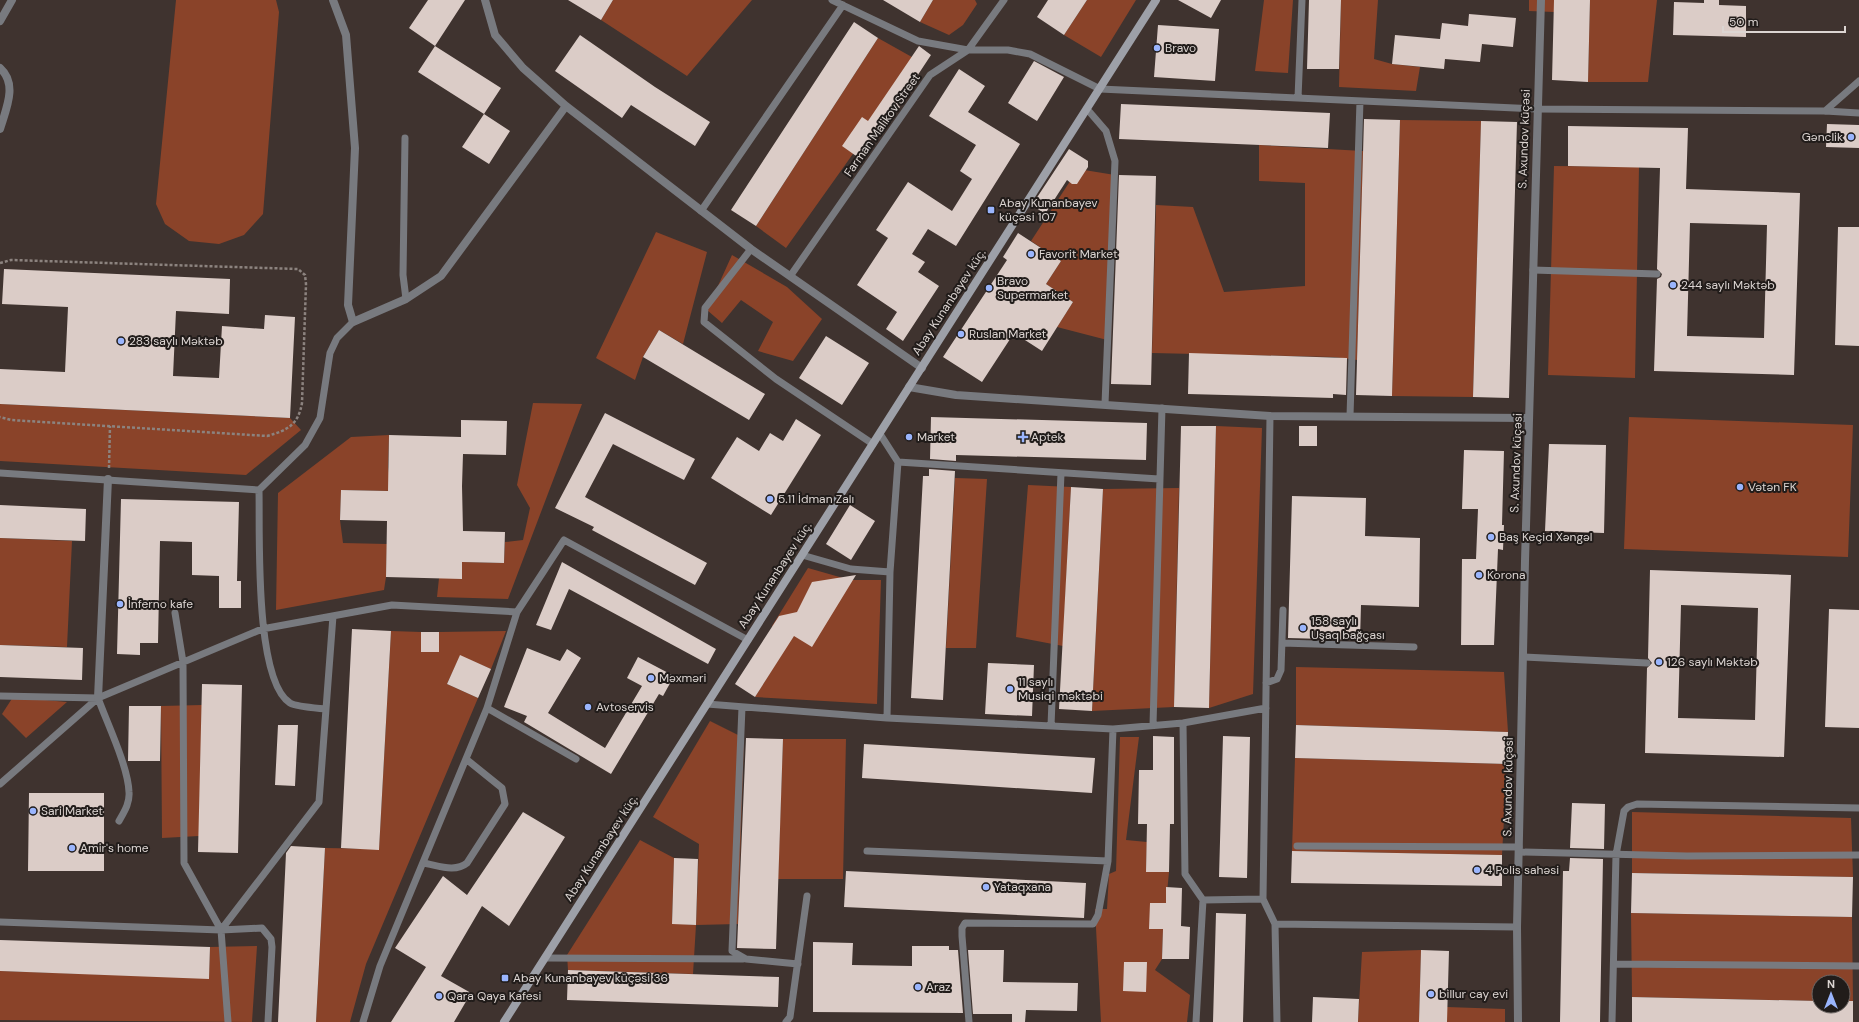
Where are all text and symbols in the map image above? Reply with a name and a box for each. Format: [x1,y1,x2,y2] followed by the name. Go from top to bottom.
[1723,8,1845,34] scale bar
[1729,14,1758,30] text: 50 m
[1165,40,1196,56] place label: Bravo
[1152,43,1162,53] marker: Bravo
[840,70,924,180] street label: Farman Malikov Street
[1514,89,1534,189] street label: S. Axundov küçəsi
[1802,129,1843,145] place label: Gənclik
[1846,132,1856,142] marker: Gənclik
[999,195,1098,225] place label: Abay Kunanbayev küçəsi 107
[986,205,996,215] marker: Abay Kunanbayev küçəsi 107
[909,246,989,358] street label: Abay Kunanbayev küç.
[1039,246,1118,262] place label: Favorit Market
[1026,249,1036,259] marker: Favorit Market
[997,273,1068,303] place label: Bravo Supermarket
[1681,277,1775,293] place label: 244 saylı Məktəb
[1668,280,1678,290] marker: 244 saylı Məktəb
[984,283,994,293] marker: Bravo Supermarket
[969,326,1047,342] place label: Ruslan Market
[956,329,966,339] marker: Ruslan Market
[129,333,223,349] place label: 283 saylı Məktəb
[116,336,126,346] marker: 283 saylı Məktəb
[1506,413,1526,513] street label: S. Axundov küçəsi
[917,429,955,445] place label: Market
[1031,429,1064,445] place label: Aptek
[904,432,914,442] marker: Market
[1018,432,1028,442] marker: Aptek
[1748,479,1797,495] place label: Vətən FK
[1735,482,1745,492] marker: Vətən FK
[778,491,854,507] place label: 5.11 İdman Zalı
[765,494,775,504] marker: 5.11 İdman Zalı
[735,519,815,631] street label: Abay Kunanbayev küç.
[1499,529,1592,545] place label: Baş Keçid Xəngəl
[1486,532,1496,542] marker: Baş Keçid Xəngəl
[1487,567,1525,583] place label: Korona
[1474,570,1484,580] marker: Korona
[128,596,193,612] place label: İnferno kafe
[115,599,125,609] marker: İnferno kafe
[1311,613,1385,643] place label: 158 saylı Uşaq bağçası
[1298,623,1308,633] marker: 158 saylı Uşaq bağçası
[1667,654,1758,670] place label: 126 saylı Məktəb
[1654,657,1664,667] marker: 126 saylı Məktəb
[659,670,707,686] place label: Məxməri
[646,673,656,683] marker: Məxməri
[1018,674,1103,704] place label: 11 saylı Musiqi məktəbi
[1005,684,1015,694] marker: 11 saylı Musiqi məktəbi
[596,699,654,715] place label: Avtoservis
[583,702,593,712] marker: Avtoservis
[1499,737,1517,837] street label: S. Axundov küçəsi
[561,792,641,904] street label: Abay Kunanbayev küç.
[41,803,103,819] place label: Sari Market
[28,806,38,816] marker: Sari Market
[80,840,149,856] place label: Amir's home
[67,843,77,853] marker: Amir's home
[1485,862,1559,878] place label: 4 Polis sahəsi
[1472,865,1482,875] marker: 4 Polis sahəsi
[994,879,1051,895] place label: Yataqxana
[981,882,991,892] marker: Yataqxana
[513,970,668,986] place label: Abay Kunanbayev küçəsi 36
[500,973,510,983] marker: Abay Kunanbayev küçəsi 36
[1811,974,1851,1014] north arrow
[1827,977,1835,991] text: N
[926,979,950,995] place label: Araz
[913,982,923,992] marker: Araz
[1439,986,1508,1002] place label: billur cay evi
[447,988,542,1004] place label: Qara Qaya Kafesi
[1426,989,1436,999] marker: billur cay evi
[434,991,444,1001] marker: Qara Qaya Kafesi

